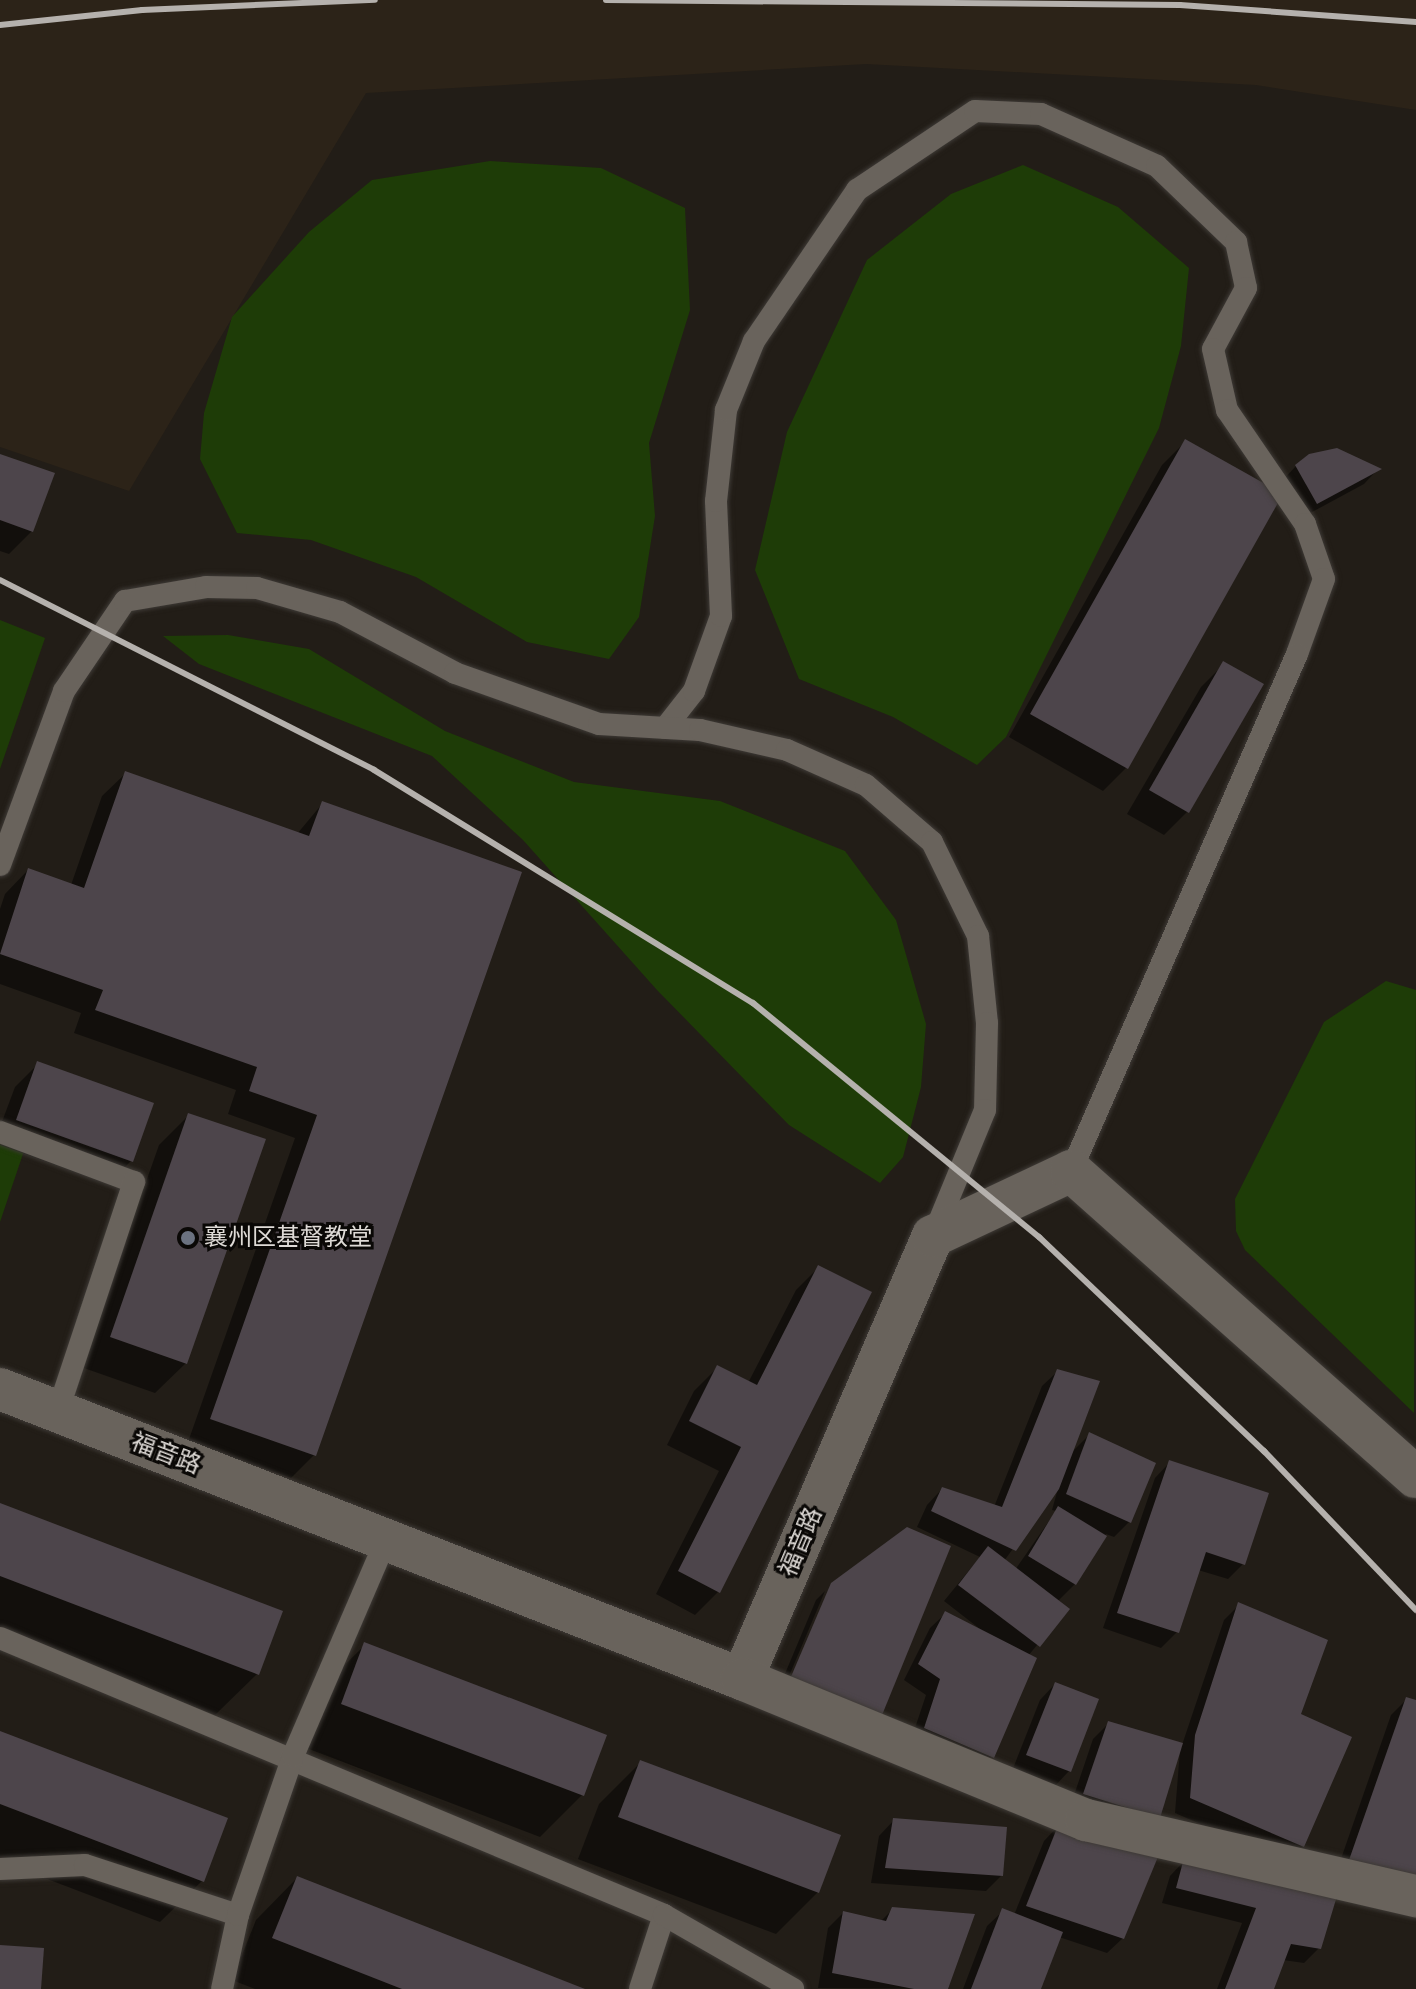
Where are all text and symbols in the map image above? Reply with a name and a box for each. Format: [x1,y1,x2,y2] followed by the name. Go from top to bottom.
[204,1224,372,1252] place label: 襄州区基督教堂
[179,1229,197,1247] marker: 襄州区基督教堂
[127,1428,205,1480] street label: 福音路
[774,1503,828,1581] street label: 福音路

